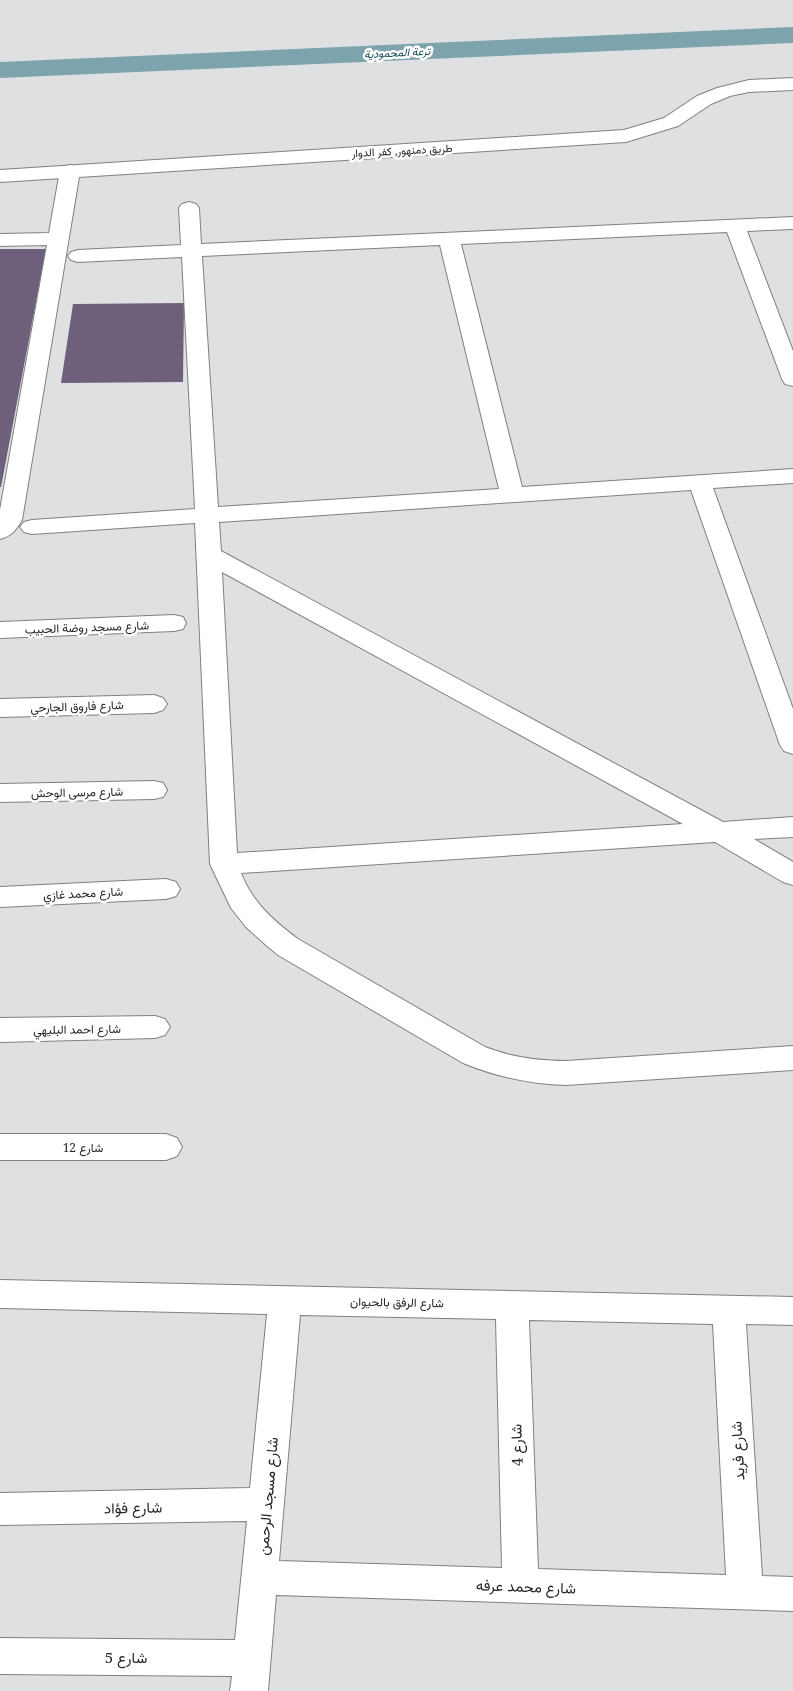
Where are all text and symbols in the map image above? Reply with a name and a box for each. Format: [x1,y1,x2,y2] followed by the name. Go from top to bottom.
[364,43,432,61] water label: ترعة المحمودية
[350,140,453,160] street label: طريق دمنهور, كفر الدوار
[25,616,149,639] street label: شارع مسجد روضة الحبيب
[30,696,124,718] street label: شارع فاروق الجارحي
[31,783,123,802] street label: شارع مرسى الوحش
[43,882,124,906] street label: شارع محمد غازي
[33,1020,121,1040] street label: شارع احمد البليهي
[63,1139,103,1157] street label: شارع 12
[350,1293,444,1312] street label: شارع الرفق بالحيوان
[725,1421,751,1481] street label: شارع فريد
[505,1423,529,1467] street label: شارع 4
[252,1436,284,1556] street label: شارع مسجد الرحمن
[104,1496,162,1520] street label: شارع فؤاد
[476,1574,576,1600] street label: شارع محمد عرفه
[105,1647,147,1669] street label: شارع 5

